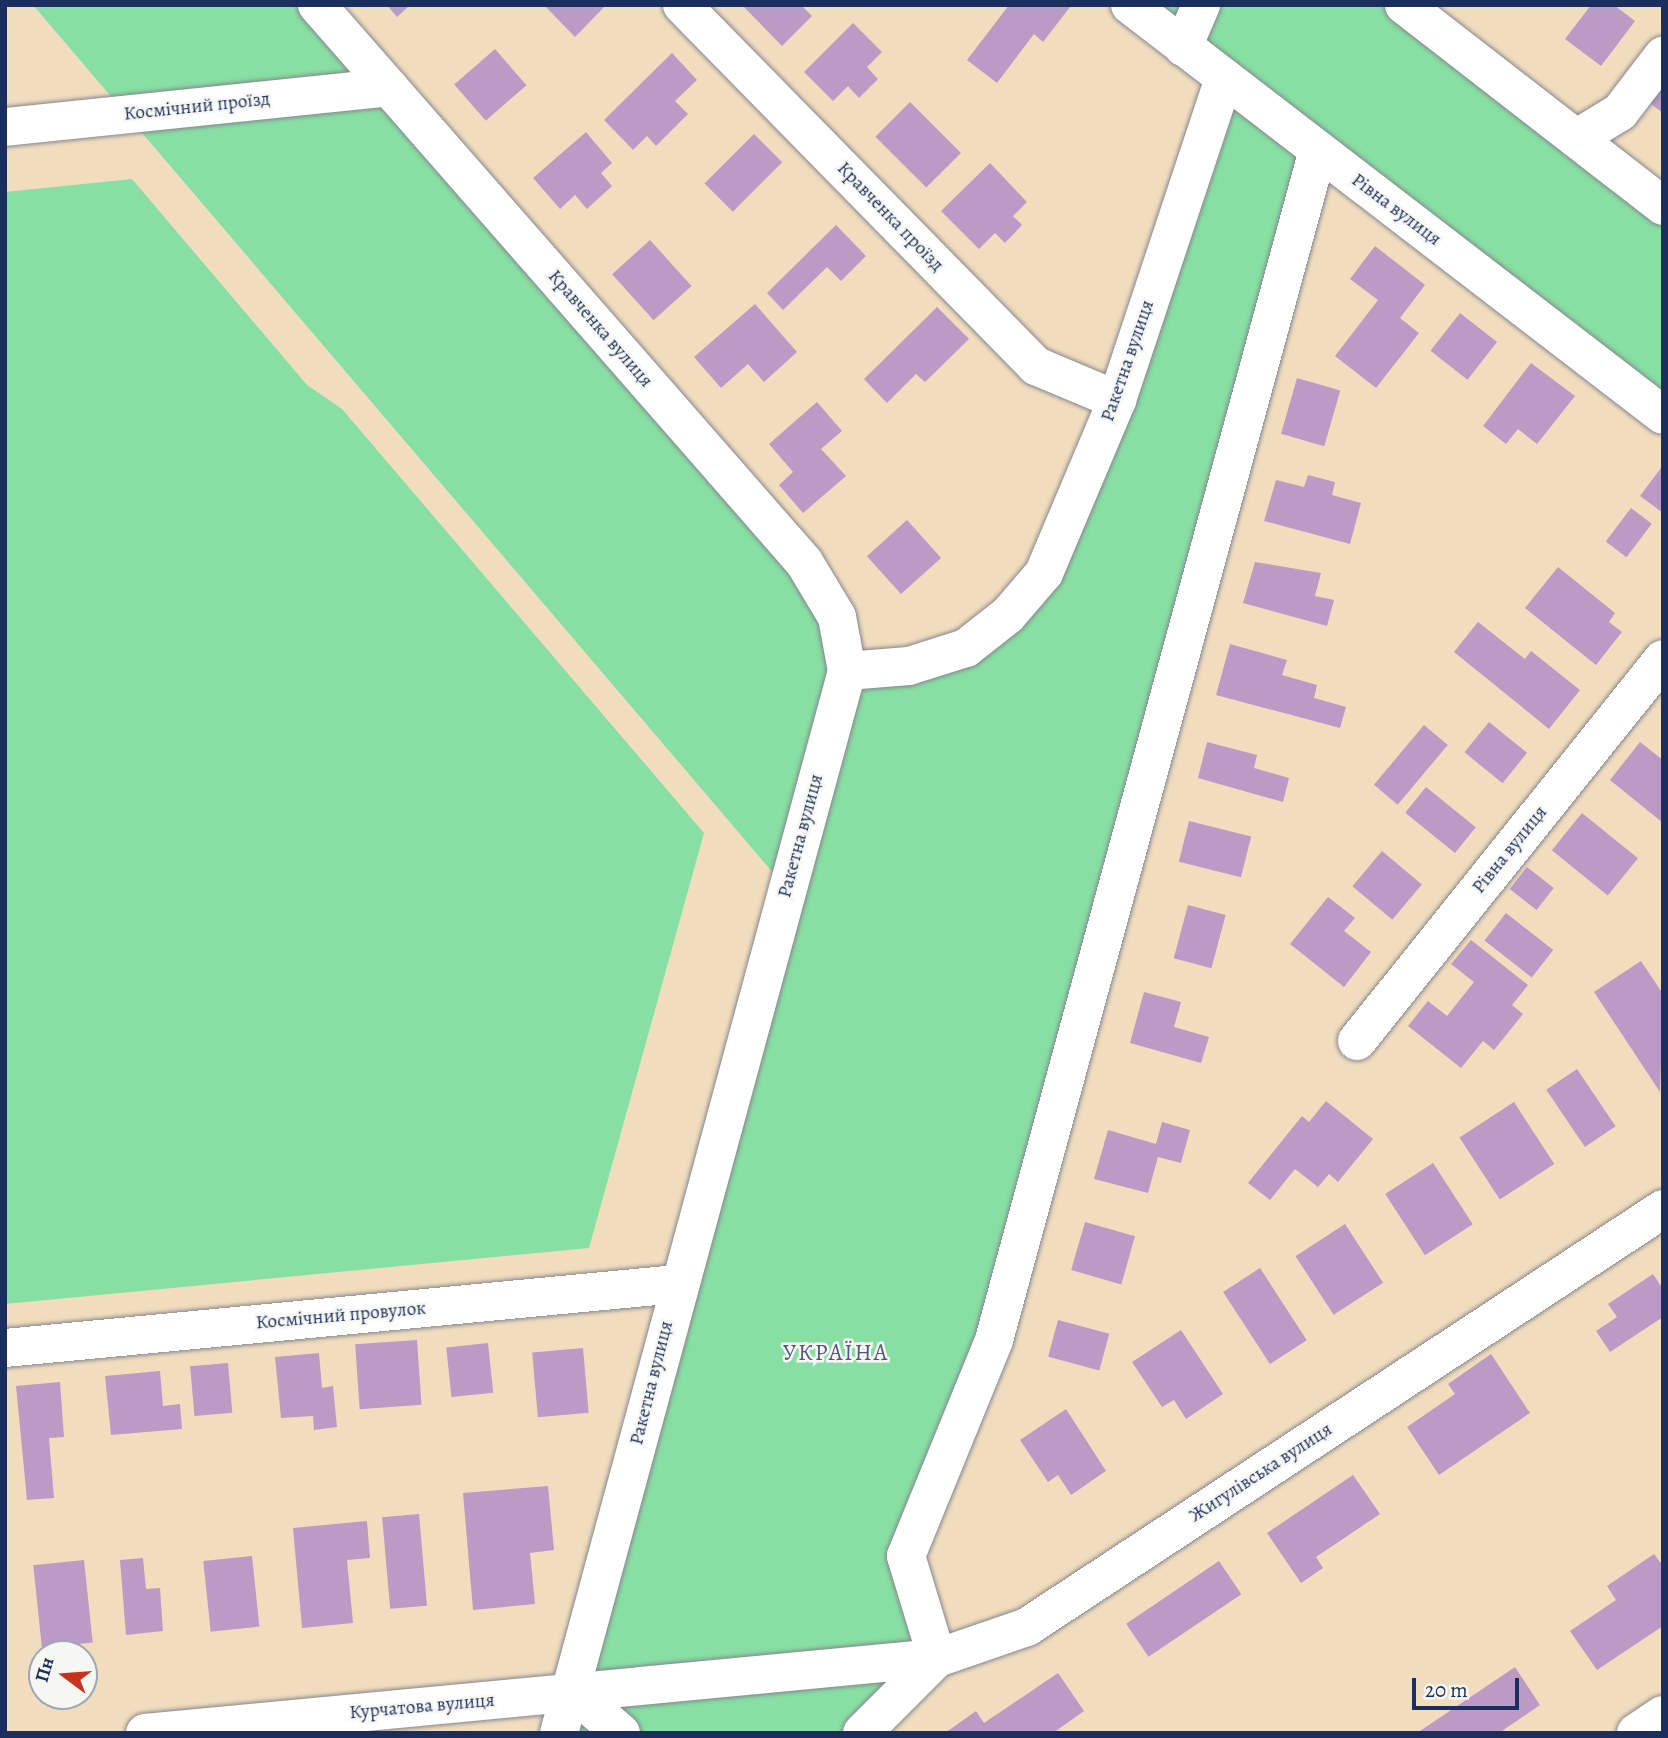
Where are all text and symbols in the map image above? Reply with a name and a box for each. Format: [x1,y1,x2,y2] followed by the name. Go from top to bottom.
[123,88,271,126] street label: Космічний проїзд
[832,157,948,277] street label: Кравченка проїзд
[1347,169,1445,251] street label: Рівна вулиця
[543,266,657,392] street label: Кравченка вулиця
[1097,297,1159,425] street label: Ракетна вулиця
[774,772,828,900] street label: Ракетна вулиця
[1468,802,1552,898] street label: Рівна вулиця
[255,1297,427,1335] street label: Космічний провулок
[626,1319,678,1447] street label: Ракетна вулиця
[784,1339,888,1367] district label: УКРАЇНА
[1185,1418,1337,1528] street label: Жигулівська вулиця
[28,1640,98,1710] north arrow
[29,1654,61,1685] text: Пн
[1416,1664,1523,1708] scale bar
[1425,1676,1468,1704] text: 20 m
[349,1689,495,1725] street label: Курчатова вулиця

